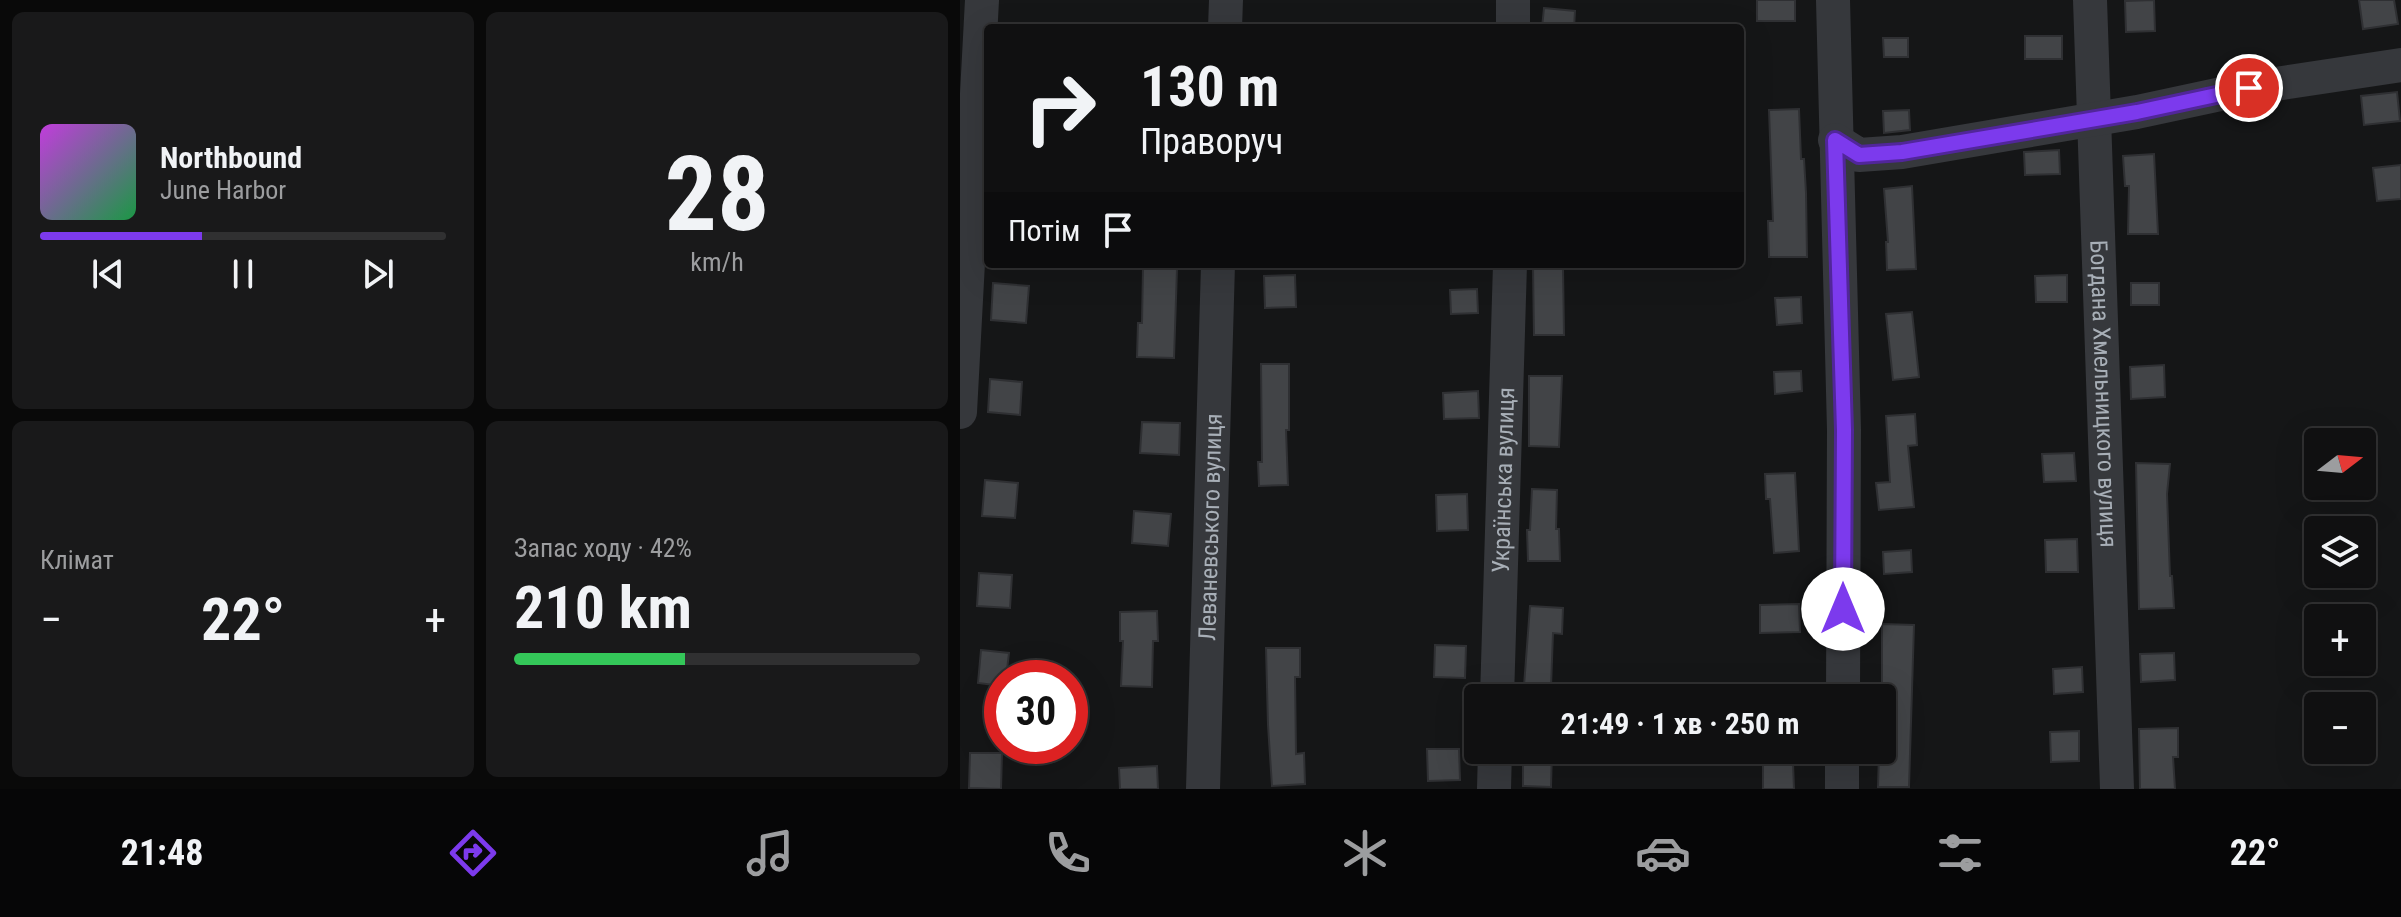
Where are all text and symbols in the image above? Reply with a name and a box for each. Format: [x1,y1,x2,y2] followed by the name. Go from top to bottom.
[1140,54,1279,120] text: 130 m
[2215,54,2283,122] pin
[1008,56,1112,160] icon: right
[2227,66,2271,110] icon: arrive
[1140,121,1283,163] text: Праворуч
[664,134,770,255] text: 28
[160,140,302,175] text: Northbound
[160,175,286,205] text: June Harbor
[1096,208,1140,252] icon: arrive
[1008,213,1080,248] text: Потім
[2084,239,2123,548] street label: Богдана Хмельницкого вулиця
[690,247,744,277] text: km/h
[86,252,130,296] icon: previous
[221,252,265,296] icon: pause
[356,252,400,296] icon: next
[1487,387,1520,574] street label: Українська вулиця
[1193,413,1228,641] street label: Леваневського вулиця
[2304,428,2376,500] north arrow
[2304,428,2376,764] map controls
[2304,516,2376,588] button: layers
[514,533,692,563] text: Запас ходу · 42%
[40,545,114,575] text: Клімат
[1801,567,1885,651] position arrow
[514,572,692,643] text: 210 km
[201,584,285,655] text: 22°
[40,594,62,646] text: −
[424,594,446,646] text: +
[2304,604,2376,676] button: +
[984,660,1088,764] speed limit sign: 30
[2304,692,2376,764] button: −
[1561,706,1799,741] text: 21:49 · 1 хв · 250 m
[445,825,501,881] icon: directions
[742,825,798,881] icon: music
[1040,825,1096,881] icon: phone
[1337,825,1393,881] icon: climate
[1635,825,1691,881] icon: car
[1932,825,1988,881] icon: filters
[121,832,203,874] text: 21:48
[2230,832,2280,874] text: 22°

